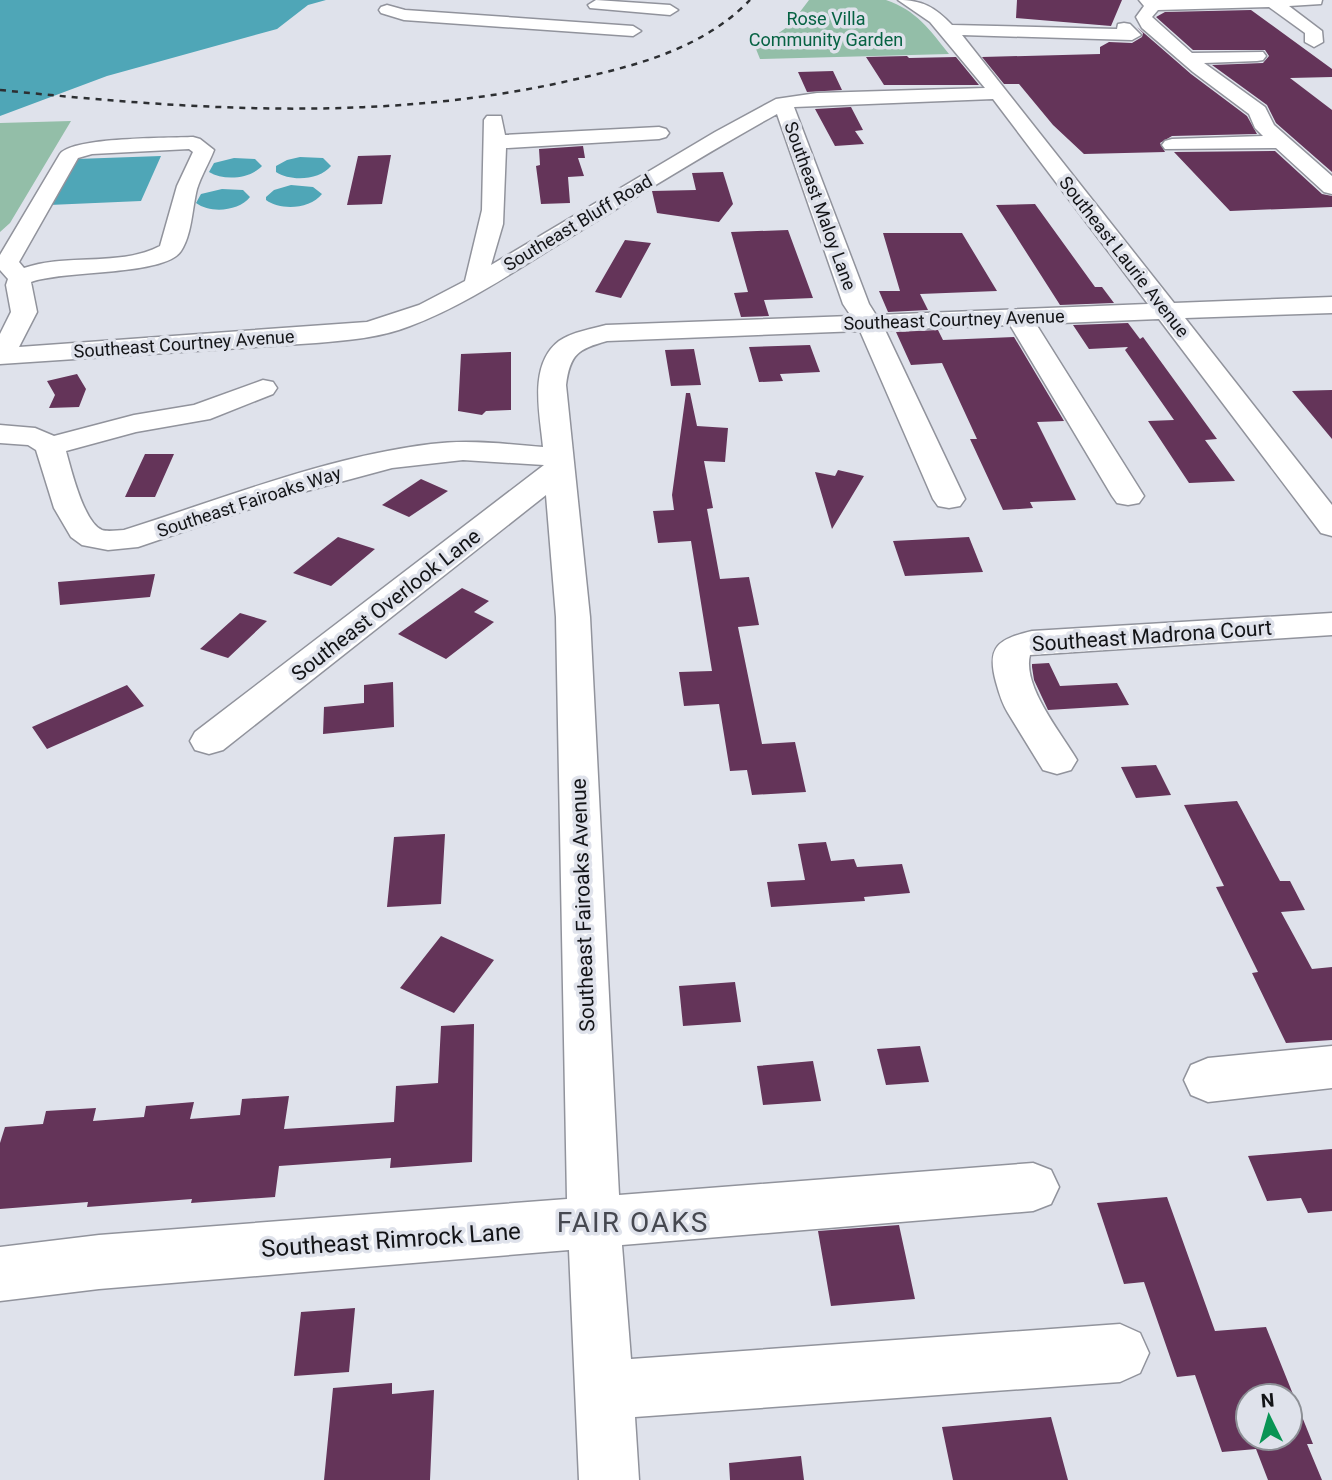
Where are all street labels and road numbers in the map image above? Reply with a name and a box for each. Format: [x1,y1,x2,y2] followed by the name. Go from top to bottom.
[780,119,861,293] street label: Southeast Maloy Lane
[500,170,656,275] street label: Southeast Bluff Road
[1055,172,1194,341] street label: Southeast Laurie Avenue
[843,305,1065,334] street label: Southeast Courtney Avenue
[73,325,295,362] street label: Southeast Courtney Avenue
[154,462,344,541] street label: Southeast Fairoaks Way
[287,524,485,686] street label: Southeast Overlook Lane
[1031,616,1273,656] street label: Southeast Madrona Court
[567,778,599,1032] street label: Southeast Fairoaks Avenue
[260,1217,522,1263] street label: Southeast Rimrock Lane

